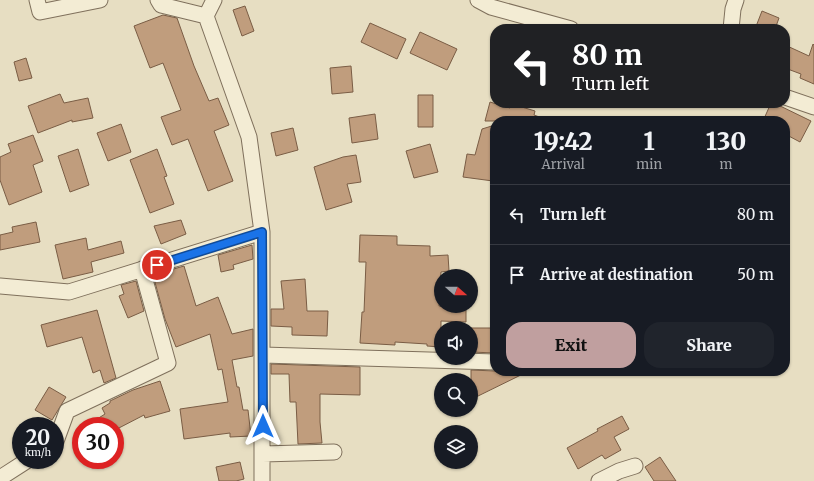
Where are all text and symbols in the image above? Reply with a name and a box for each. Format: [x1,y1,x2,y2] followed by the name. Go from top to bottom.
[572,37,643,73] text: 80 m
[506,40,558,92] icon: left
[572,72,649,95] text: Turn left
[534,126,592,157] text: 19:42
[644,126,655,157] text: 1
[706,126,746,157] text: 130
[541,156,585,173] text: Arrival
[636,156,662,173] text: min
[720,156,732,173] text: m
[506,204,528,226] icon: left
[540,205,606,224] text: Turn left
[737,205,774,224] text: 80 m
[140,248,174,282] pin
[146,254,168,276] icon: arrive
[506,264,528,286] icon: arrive
[540,265,693,284] text: Arrive at destination
[737,265,774,284] text: 50 m
[434,269,478,313] north arrow
[434,269,478,469] map controls
[434,321,478,365] button: sound
[506,322,636,368] button: Exit
[644,322,774,368] button: Share
[434,373,478,417] button: search
[242,405,284,447] position arrow
[72,417,124,469] speed limit sign: 30
[26,425,50,450] text: 20
[434,425,478,469] button: layers
[25,446,51,459] text: km/h

